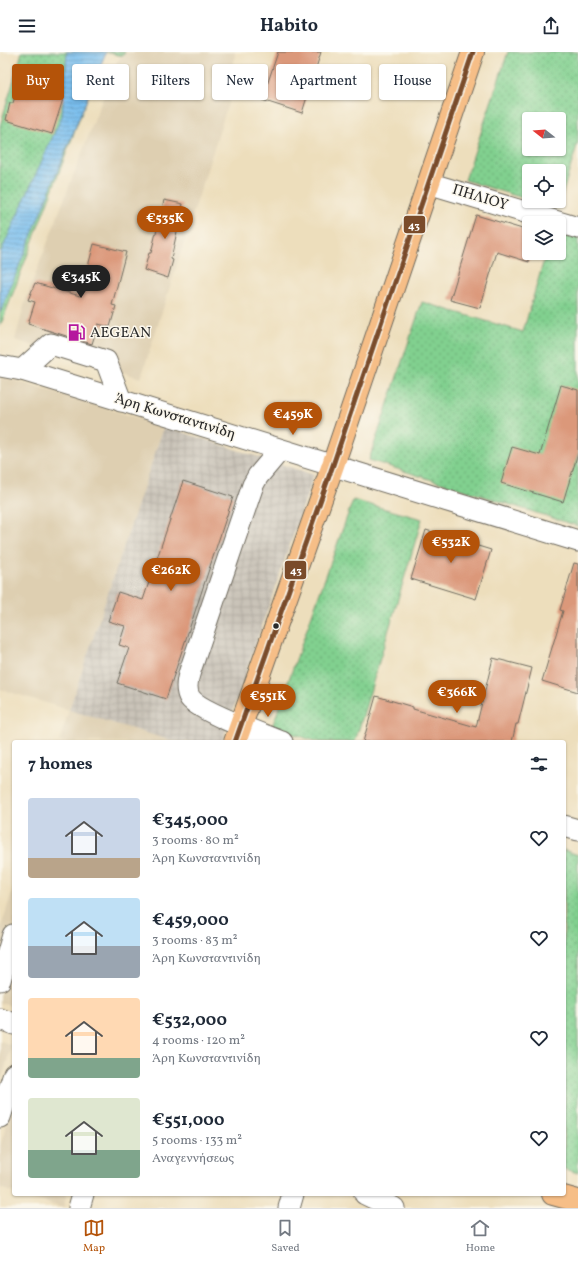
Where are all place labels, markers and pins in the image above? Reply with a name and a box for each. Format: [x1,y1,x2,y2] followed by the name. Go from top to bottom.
[137,206,193,240] pin: €535K
[53,265,109,299] pin: €345K
[67,323,87,343] fuel station icon: AEGEAN
[90,323,151,344] place label: AEGEAN
[265,402,321,436] pin: €459K
[423,530,479,564] pin: €532K
[143,558,199,592] pin: €262K
[271,621,281,631] unlabelled marker
[429,680,485,714] pin: €366K
[240,684,296,718] pin: €551K

